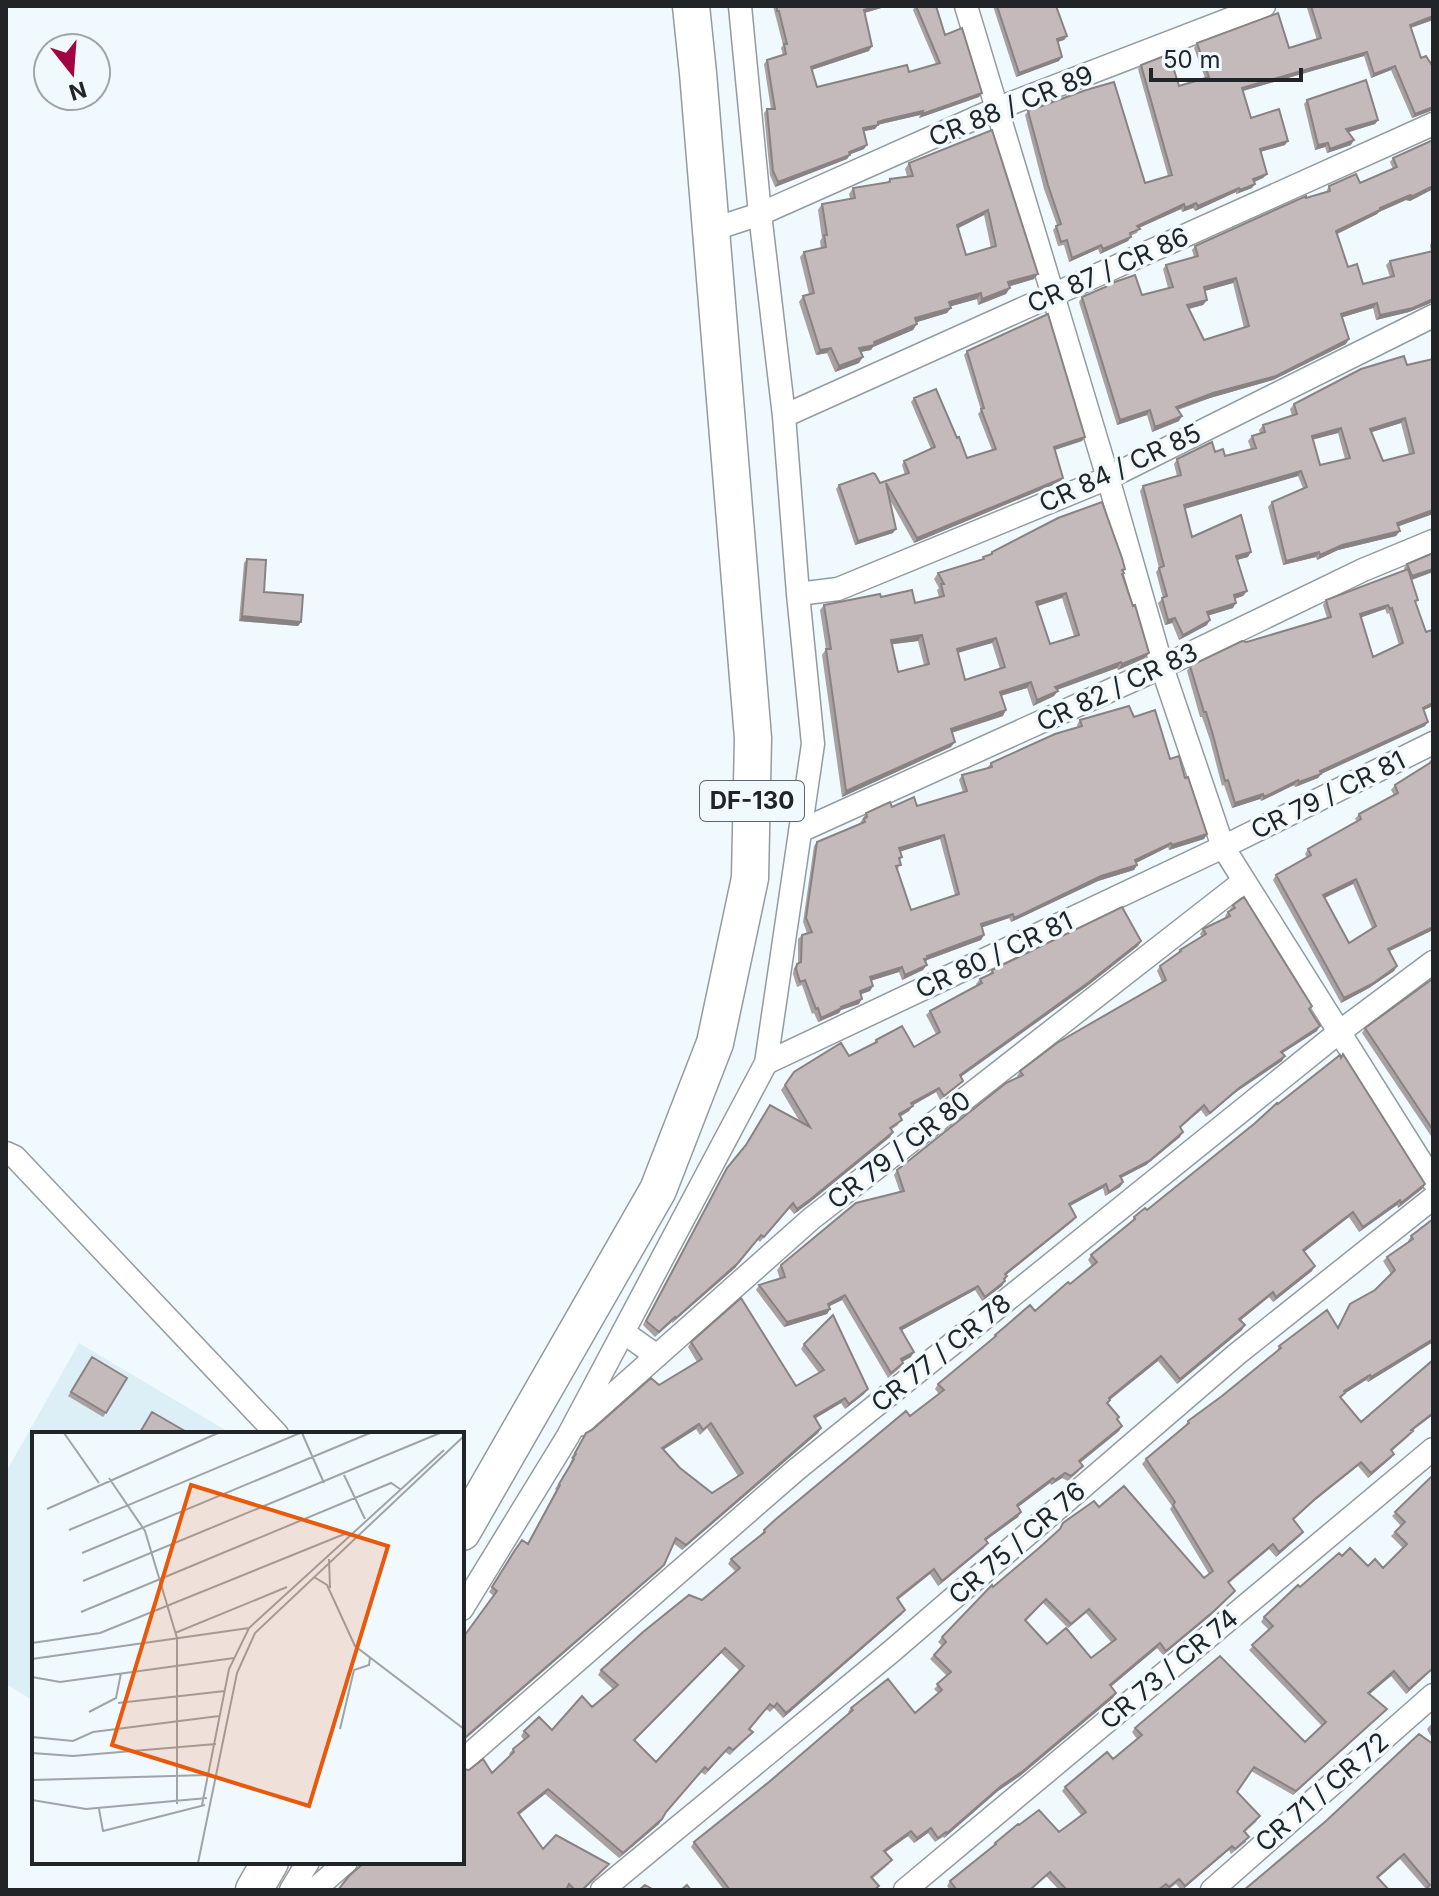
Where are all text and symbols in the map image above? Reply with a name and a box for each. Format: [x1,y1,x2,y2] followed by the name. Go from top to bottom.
[32,32,112,112] north arrow
[1151,32,1301,82] scale bar
[1163,45,1221,74] text: 50 m
[924,58,1097,153] street label: CR 88 / CR 89
[66,76,90,106] text: N
[1022,220,1193,319] street label: CR 87 / CR 86
[1034,417,1206,519] street label: CR 84 / CR 85
[1031,636,1202,737] street label: CR 82 / CR 83
[1246,744,1410,845] street label: CR 79 / CR 81
[700,781,804,821] road number: DF-130
[911,905,1077,1004] street label: CR 80 / CR 81
[821,1084,976,1215] street label: CR 79 / CR 80
[865,1287,1017,1418] street label: CR 77 / CR 78
[32,1432,464,1864] inset map
[942,1475,1091,1610] street label: CR 75 / CR 76
[1093,1602,1244,1735] street label: CR 73 / CR 74
[1249,1725,1394,1858] street label: CR 71 / CR 72

